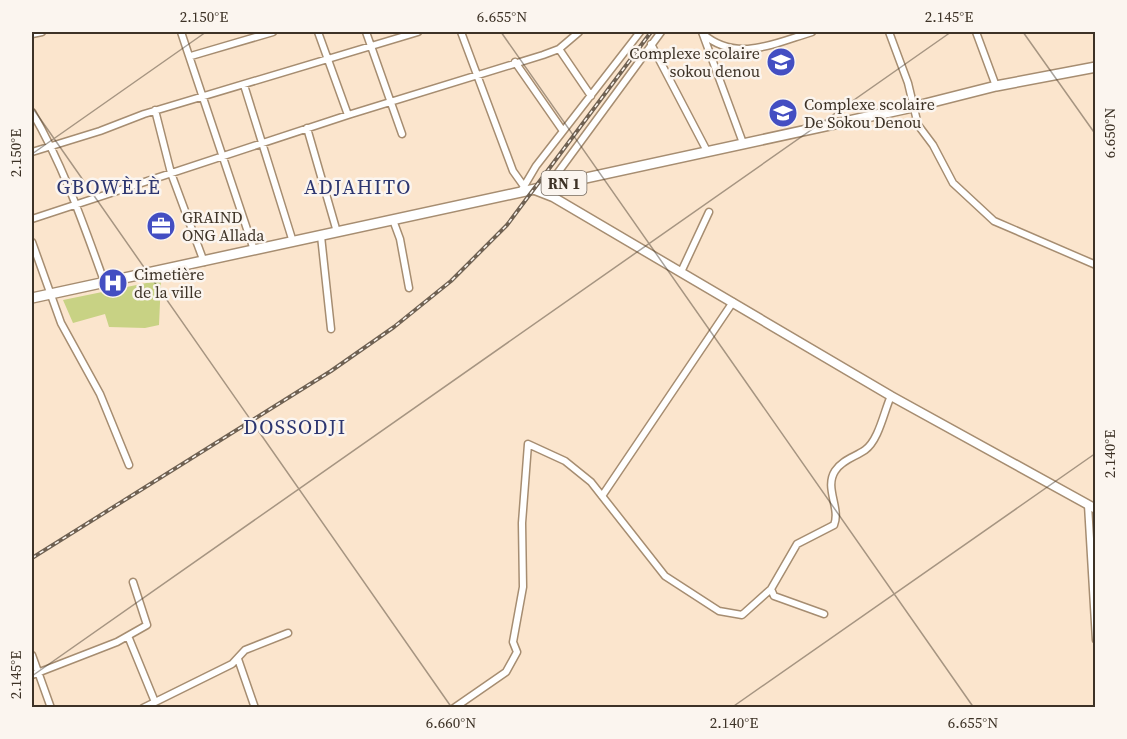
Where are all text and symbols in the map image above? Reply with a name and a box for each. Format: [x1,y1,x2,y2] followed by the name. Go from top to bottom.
[180,6,228,27] text: 2.150°E
[477,6,527,27] text: 6.655°N
[925,6,973,27] text: 2.145°E
[629,42,760,82] place label: Complexe scolaire sokou denou
[765,46,797,78] school or university icon: Complexe scolaire sokou denou
[804,93,935,133] place label: Complexe scolaire De Sokou Denou
[767,97,799,129] school or university icon: Complexe scolaire De Sokou Denou
[1099,108,1120,158] text: 6.650°N
[5,129,26,177] text: 2.150°E
[542,171,586,195] road number: RN 1
[57,173,161,201] district label: GBOWÈLÈ
[304,173,412,201] district label: ADJAHITO
[182,206,265,246] place label: GRAIND ONG Allada
[145,210,177,242] office icon: GRAIND ONG Allada
[134,263,204,303] place label: Cimetière de la ville
[97,267,129,299] hospital icon: Cimetière de la ville
[243,413,347,441] district label: DOSSODJI
[1099,430,1120,478] text: 2.140°E
[5,651,26,699] text: 2.145°E
[426,712,476,733] text: 6.660°N
[710,712,758,733] text: 2.140°E
[948,712,998,733] text: 6.655°N

